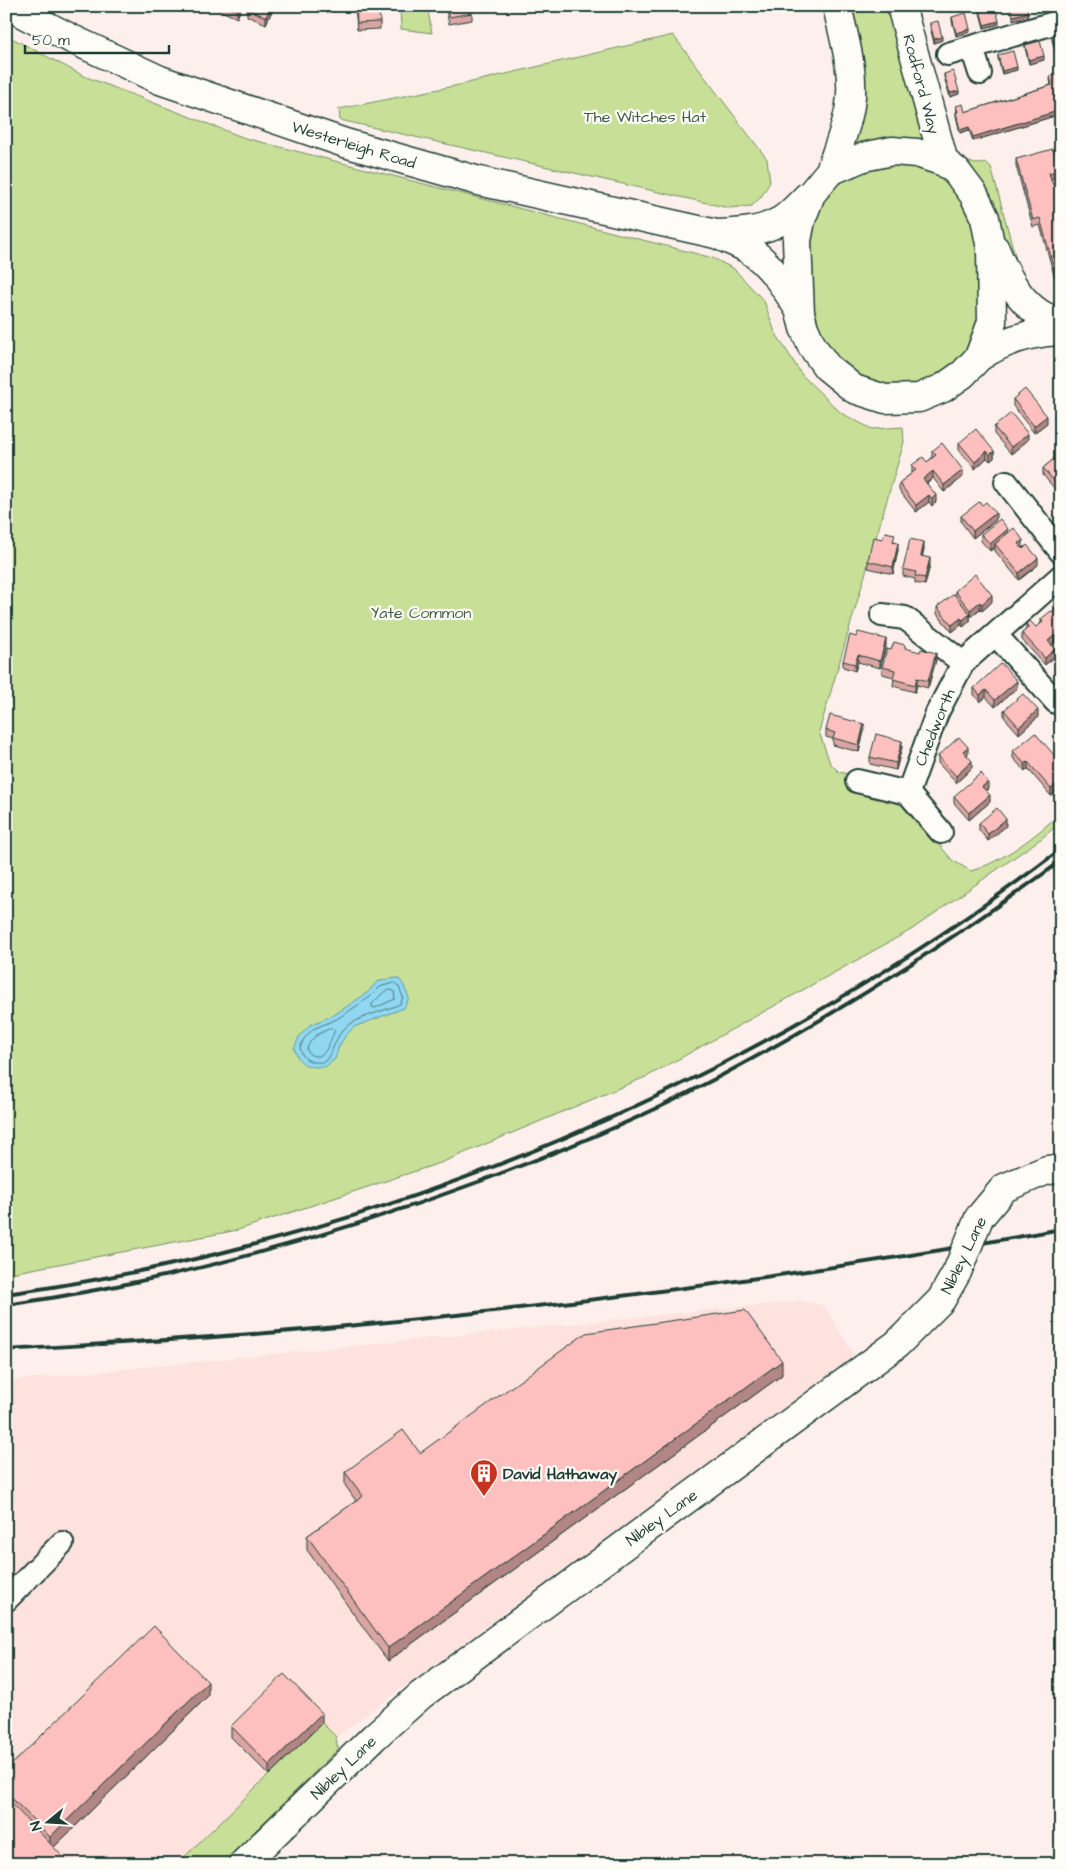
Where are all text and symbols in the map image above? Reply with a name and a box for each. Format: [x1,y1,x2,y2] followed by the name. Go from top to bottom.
[25,22,169,54] scale bar
[32,30,70,51] text: 50 m
[896,32,945,137] street label: Rodford Way
[584,106,707,128] park label: The Witches Hat
[289,116,418,175] street label: Westerleigh Road
[371,602,471,624] park label: Yate Common
[910,686,960,769] street label: Chedworth
[936,1213,993,1298] street label: Nibley Lane
[469,1458,499,1497] building icon: David Hathaway
[503,1463,617,1486] place label: David Hathaway
[621,1484,703,1552] street label: Nibley Lane
[306,1731,382,1805] street label: Nibley Lane
[22,1798,72,1848] north arrow
[26,1818,47,1833] text: N

